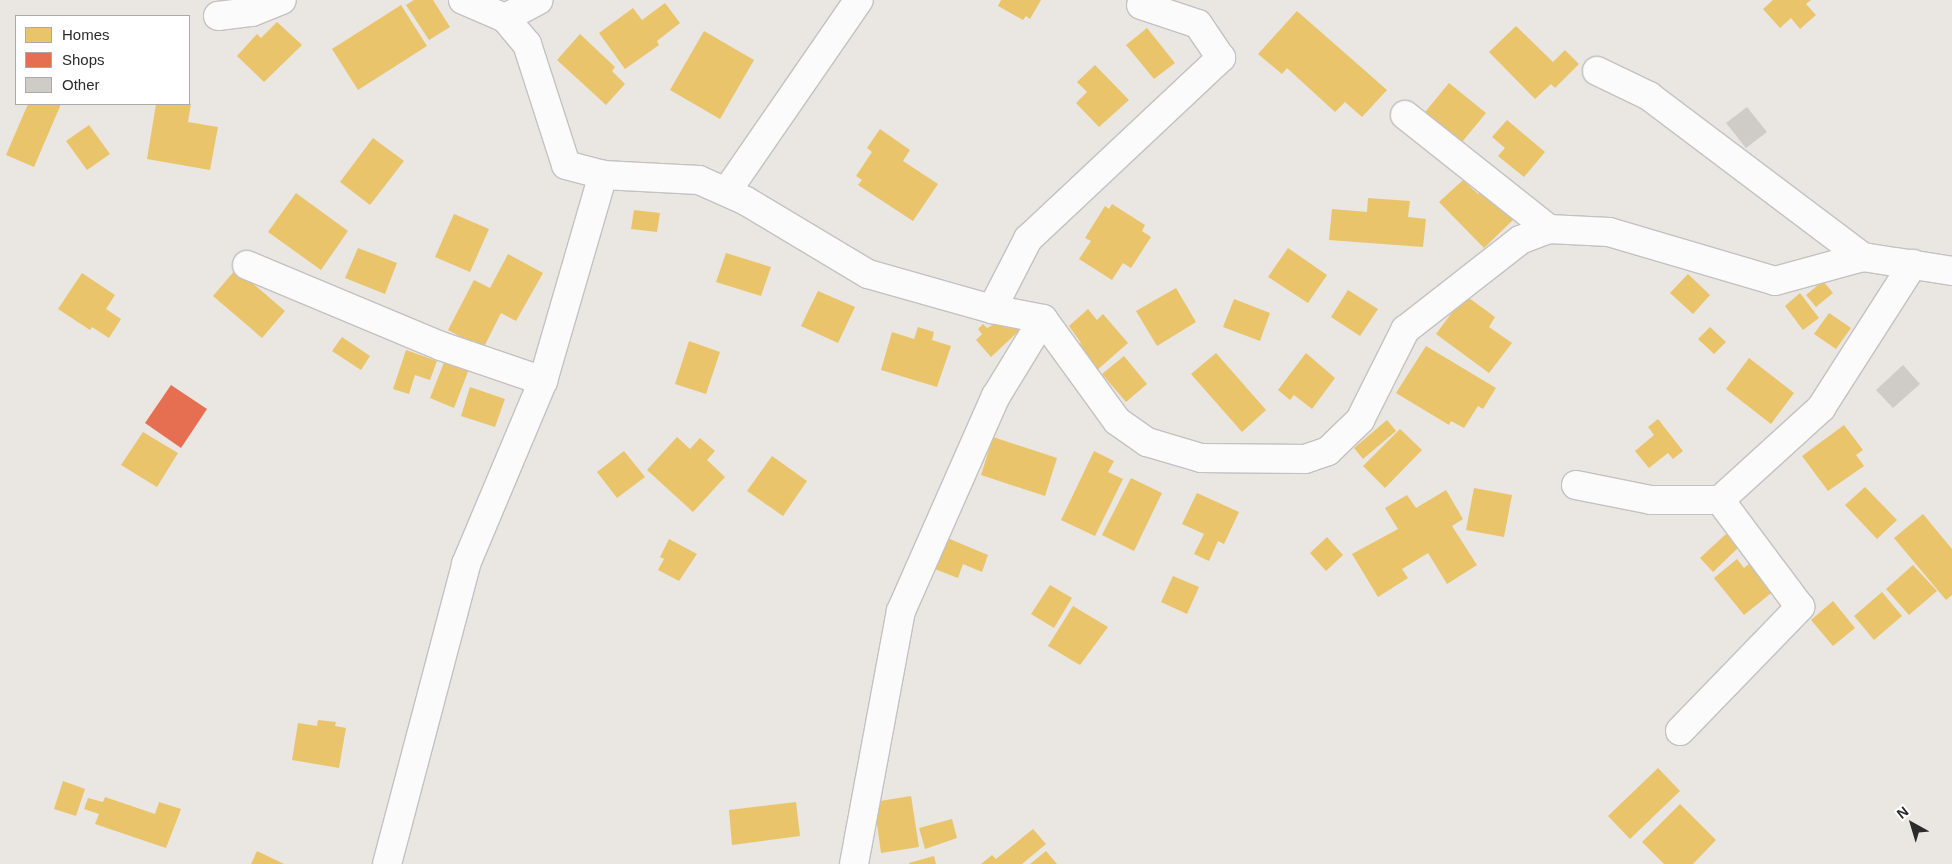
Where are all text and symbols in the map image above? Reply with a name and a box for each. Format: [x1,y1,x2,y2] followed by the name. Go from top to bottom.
[15,15,190,105] legend
[62,26,110,43] text: Homes
[62,51,105,68] text: Shops
[62,76,100,93] text: Other
[1887,799,1937,849] north arrow
[1894,803,1912,822] text: N

